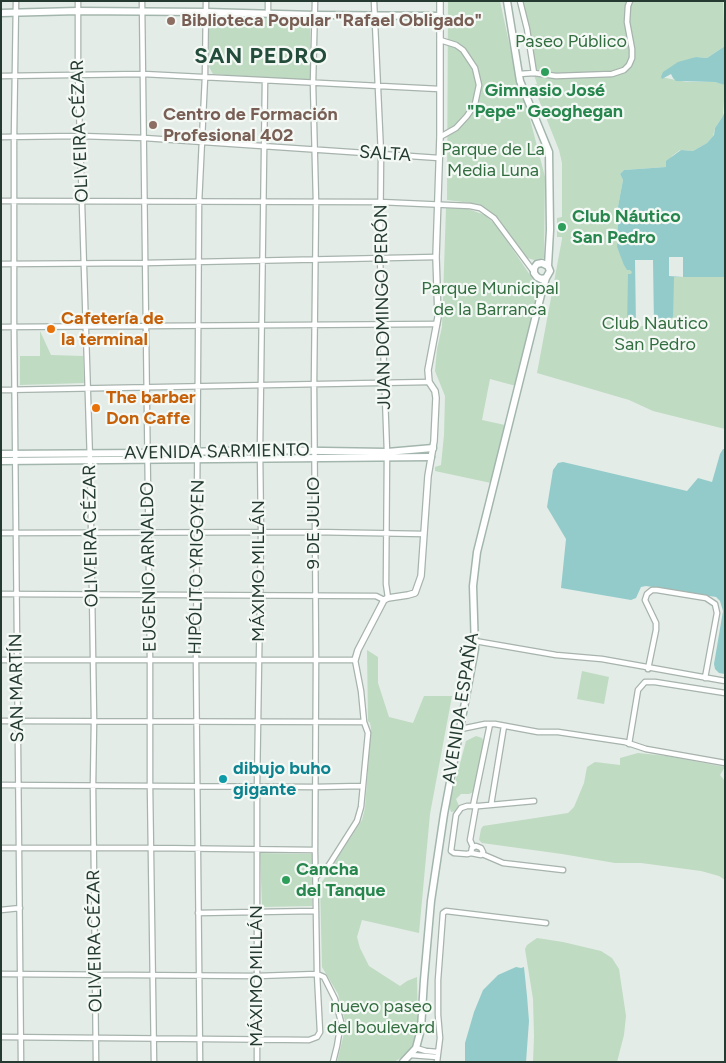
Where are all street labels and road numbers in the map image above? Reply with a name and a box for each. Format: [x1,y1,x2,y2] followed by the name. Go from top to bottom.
[67,59,93,203] street label: OLIVEIRA CÉZAR
[358,141,412,167] street label: SALTA
[370,204,396,410] street label: JUAN DOMINGO PERÓN
[124,440,310,464] street label: AVENIDA SARMIENTO
[79,464,103,608] street label: OLIVEIRA CÉZAR
[303,477,325,569] street label: 9 DE JULIO
[185,479,209,655] street label: HIPÓLITO YRIGOYEN
[137,482,161,652] street label: EUGENIO ARNALDO
[248,500,270,642] street label: MÁXIMO MILLÁN
[438,631,484,785] street label: AVENIDA ESPAÑA
[5,633,29,743] street label: SAN MARTÍN
[83,869,107,1013] street label: OLIVEIRA CÉZAR
[246,905,268,1047] street label: MÁXIMO MILLÁN

